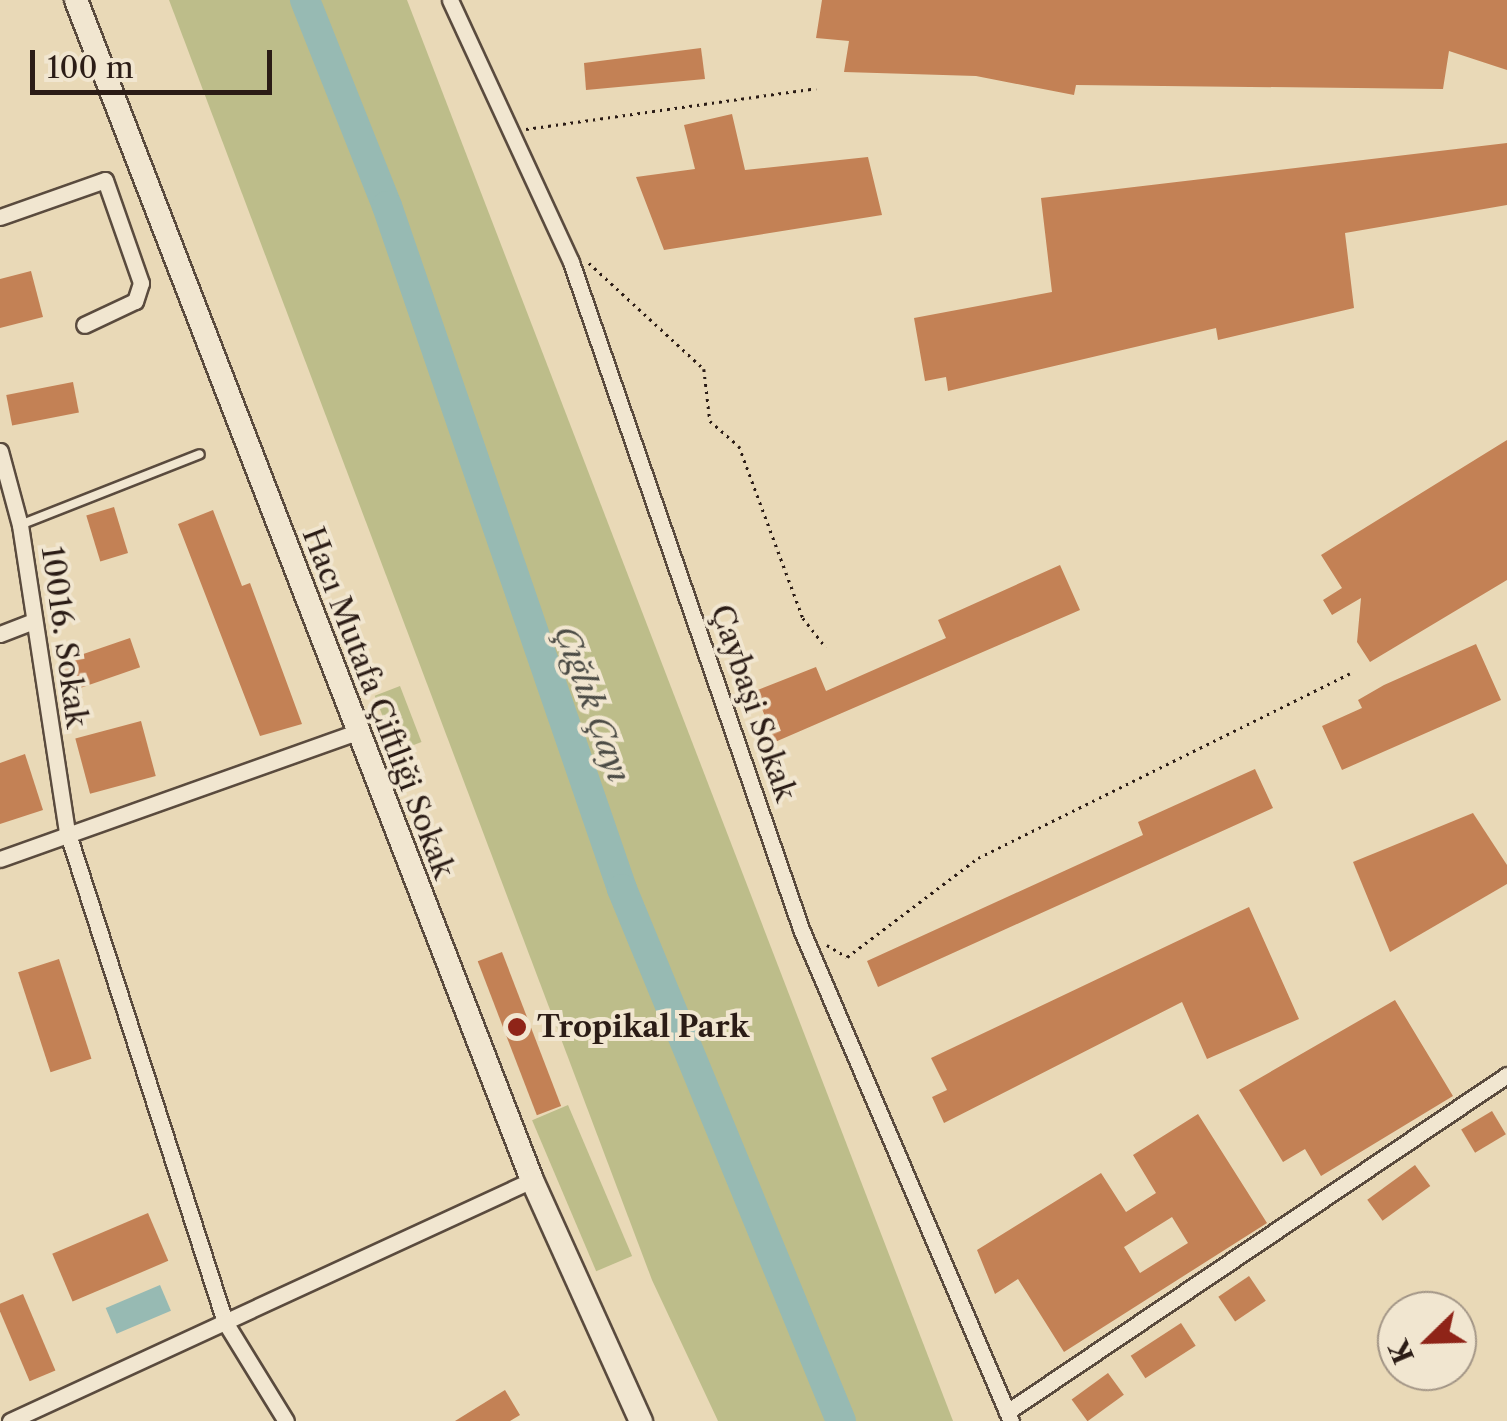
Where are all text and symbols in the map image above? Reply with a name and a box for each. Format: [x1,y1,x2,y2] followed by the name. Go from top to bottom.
[35,30,278,92] scale bar
[47,49,134,86] text: 100 m
[294,522,462,884] street label: Hacı Mutafa Çiftliği Sokak
[33,544,95,730] street label: 10016. Sokak
[703,600,803,806] street label: Çaybaşi Sokak
[546,620,638,788] water label: Çığlık Çayı
[537,1009,749,1045] place label: Tropikal Park
[506,1016,528,1038] marker: Tropikal Park
[1377,1291,1477,1391] north arrow
[1381,1335,1421,1369] text: K

